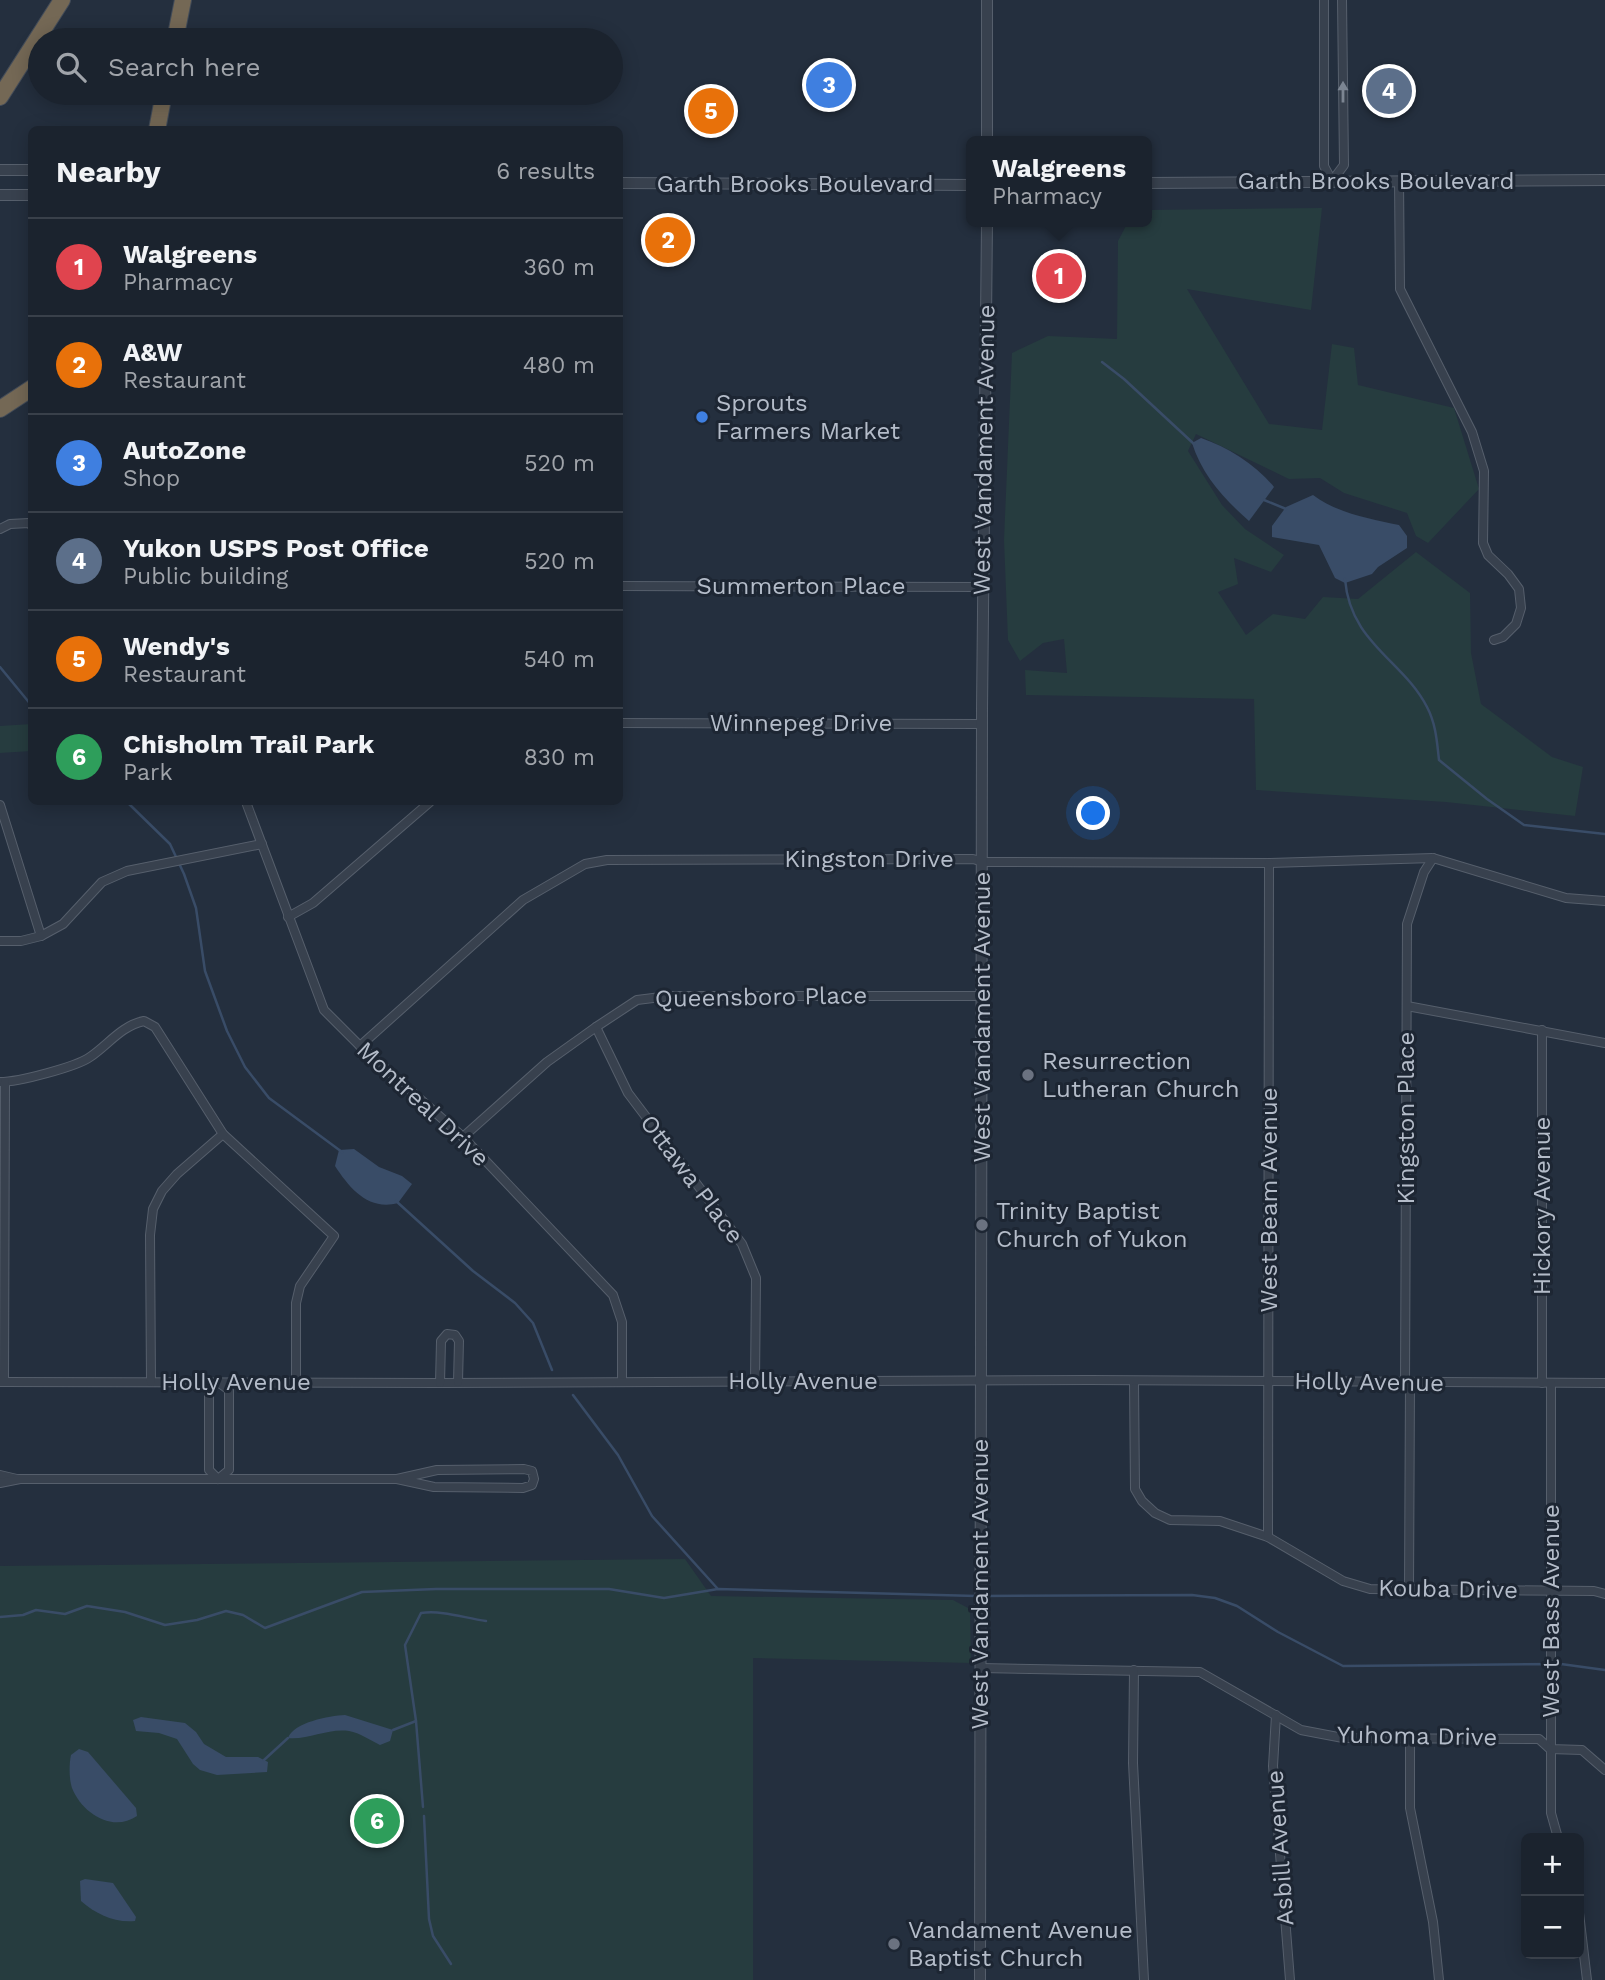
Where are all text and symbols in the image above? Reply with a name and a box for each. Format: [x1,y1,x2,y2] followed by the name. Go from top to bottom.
[28,28,623,105] search box
[52,48,90,86] icon: search
[108,52,260,82] text: Search here
[806,59,852,111] pin: 3
[1366,65,1412,117] pin: 4
[1337,81,1349,103] one-way arrow
[688,85,734,137] pin: 5
[966,136,1152,227] popup
[992,153,1126,183] text: Walgreens
[56,154,161,189] text: Nearby
[496,158,595,185] text: 6 results
[1237,167,1515,195] street label: Garth Brooks Boulevard
[656,170,934,198] street label: Garth Brooks Boulevard
[992,183,1102,210] text: Pharmacy
[645,214,691,266] pin: 2
[123,239,257,269] text: Walgreens
[1036,250,1082,302] pin: 1
[74,254,84,281] text: 1
[524,254,595,281] text: 360 m
[123,269,233,296] text: Pharmacy
[967,304,1001,596] street label: West Vandament Avenue
[123,337,182,367] text: A&W
[72,352,86,379] text: 2
[523,352,595,379] text: 480 m
[123,367,246,394] text: Restaurant
[716,389,900,445] place label: Sprouts Farmers Market
[694,409,710,425] marker: Sprouts Farmers Market
[123,435,246,465] text: AutoZone
[72,450,86,477] text: 3
[524,450,595,477] text: 520 m
[123,465,180,492] text: Shop
[123,533,429,563] text: Yukon USPS Post Office
[72,548,86,575] text: 4
[524,548,595,575] text: 520 m
[123,563,288,590] text: Public building
[696,572,906,600] street label: Summerton Place
[123,631,230,661] text: Wendy's
[72,646,86,673] text: 5
[523,646,595,673] text: 540 m
[123,661,246,688] text: Restaurant
[710,709,892,737] street label: Winnepeg Drive
[123,729,374,759] text: Chisholm Trail Park
[72,744,86,771] text: 6
[524,744,595,771] text: 830 m
[123,759,172,786] text: Park
[1076,796,1110,830] your location
[784,845,954,873] street label: Kingston Drive
[968,872,996,1162] street label: West Vandament Avenue
[655,981,867,1013] street label: Queensboro Place
[1392,1032,1420,1204] street label: Kingston Place
[351,1036,495,1172] street label: Montreal Drive
[1042,1047,1240,1103] place label: Resurrection Lutheran Church
[1020,1067,1036,1083] marker: Resurrection Lutheran Church
[1255,1087,1283,1313] street label: West Beam Avenue
[635,1109,749,1249] street label: Ottawa Place
[1528,1117,1556,1295] street label: Hickory Avenue
[996,1197,1188,1253] place label: Trinity Baptist Church of Yukon
[974,1217,990,1233] marker: Trinity Baptist Church of Yukon
[728,1367,878,1395] street label: Holly Avenue
[1294,1367,1444,1397] street label: Holly Avenue
[161,1368,311,1396] street label: Holly Avenue
[966,1439,994,1729] street label: West Vandament Avenue
[1537,1504,1565,1718] street label: West Bass Avenue
[1378,1574,1518,1604] street label: Kouba Drive
[1337,1721,1497,1751] street label: Yuhoma Drive
[1261,1769,1299,1927] street label: Asbill Avenue
[354,1795,400,1847] pin: 6
[1521,1833,1584,1959] map controls
[1521,1833,1584,1896] button: +
[1521,1896,1584,1959] button: −
[908,1916,1133,1972] place label: Vandament Avenue Baptist Church
[886,1936,902,1952] marker: Vandament Avenue Baptist Church

